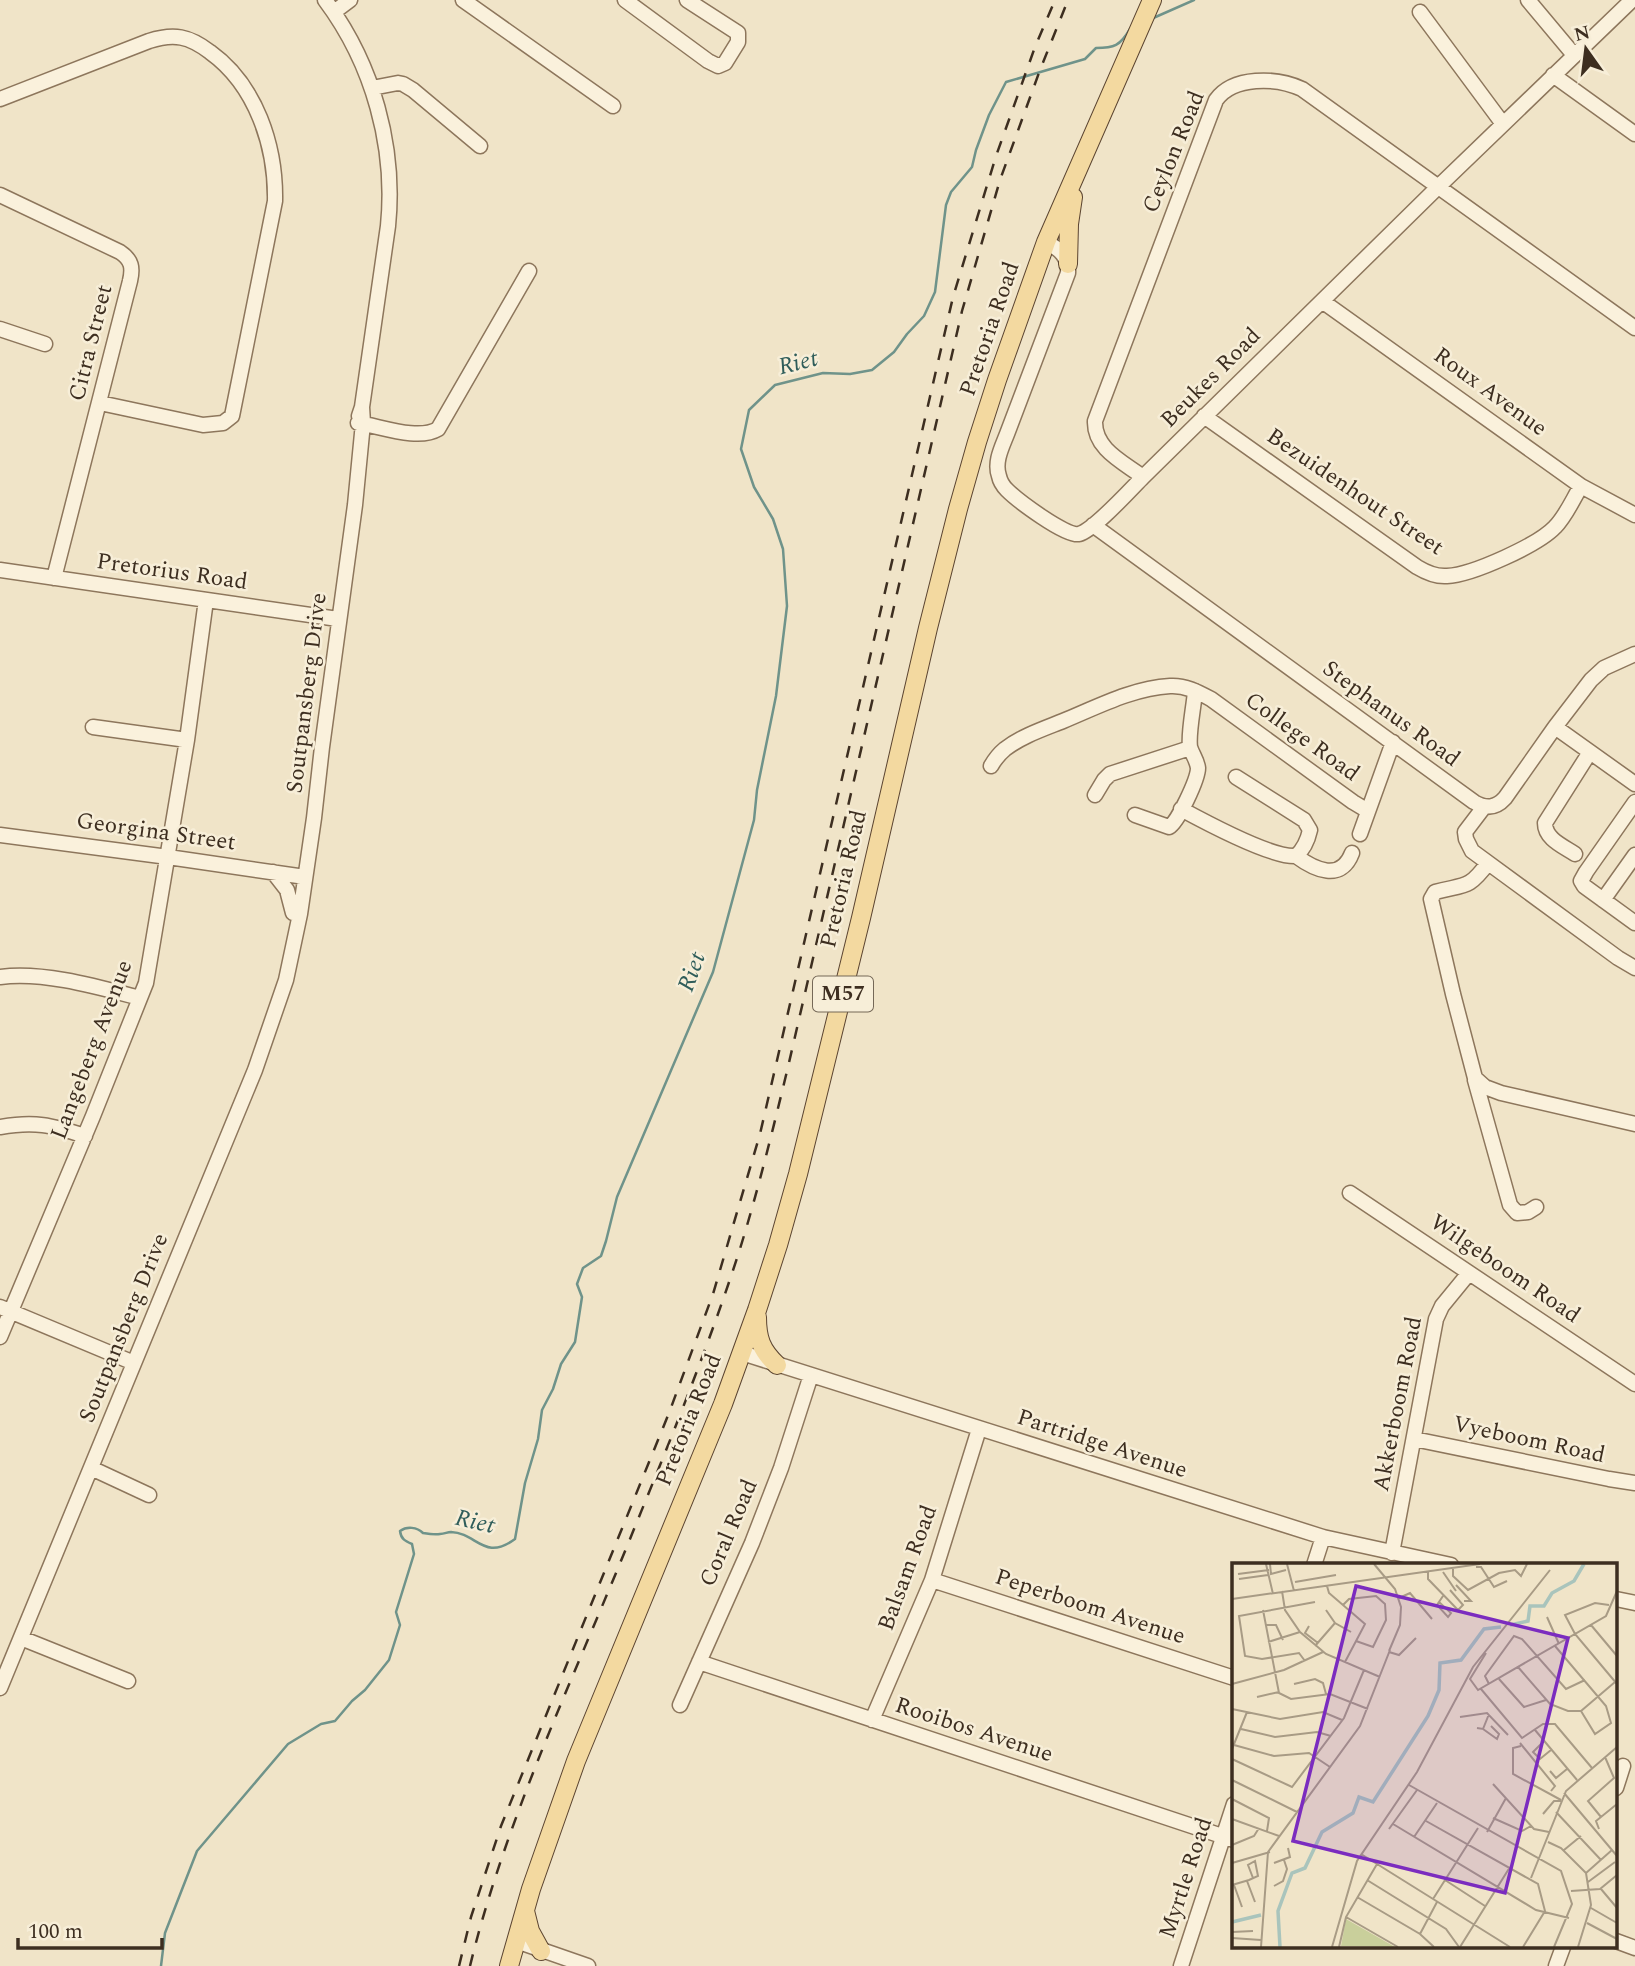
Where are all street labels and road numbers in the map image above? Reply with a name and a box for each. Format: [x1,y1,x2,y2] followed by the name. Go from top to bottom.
[1134,85,1214,218] street label: Ceylon Road
[951,257,1029,401] street label: Pretoria Road
[60,281,122,405] street label: Citra Street
[1153,319,1270,436] street label: Beukes Road
[1426,339,1554,445] street label: Roux Avenue
[1259,419,1451,565] street label: Bezuidenhout Street
[94,544,250,600] street label: Pretorius Road
[277,591,337,795] street label: Soutpansberg Drive
[1315,652,1467,776] street label: Stephanus Road
[1237,683,1367,791] street label: College Road
[74,803,238,861] street label: Georgina Street
[811,807,877,951] street label: Pretoria Road
[42,955,142,1145] street label: Langeberg Avenue
[813,976,873,1012] road number: M57
[1423,1206,1587,1333] street label: Wilgeboom Road
[70,1228,178,1428] street label: Soutpansberg Drive
[1364,1313,1432,1495] street label: Akkerboom Road
[646,1348,732,1492] street label: Pretoria Road
[1012,1400,1192,1488] street label: Partridge Avenue
[1450,1407,1608,1473] street label: Vyeboom Road
[691,1474,767,1592] street label: Coral Road
[869,1500,947,1636] street label: Balsam Road
[990,1560,1190,1654] street label: Peperboom Avenue
[890,1688,1058,1772] street label: Rooibos Avenue
[1150,1813,1222,1943] street label: Myrtle Road

